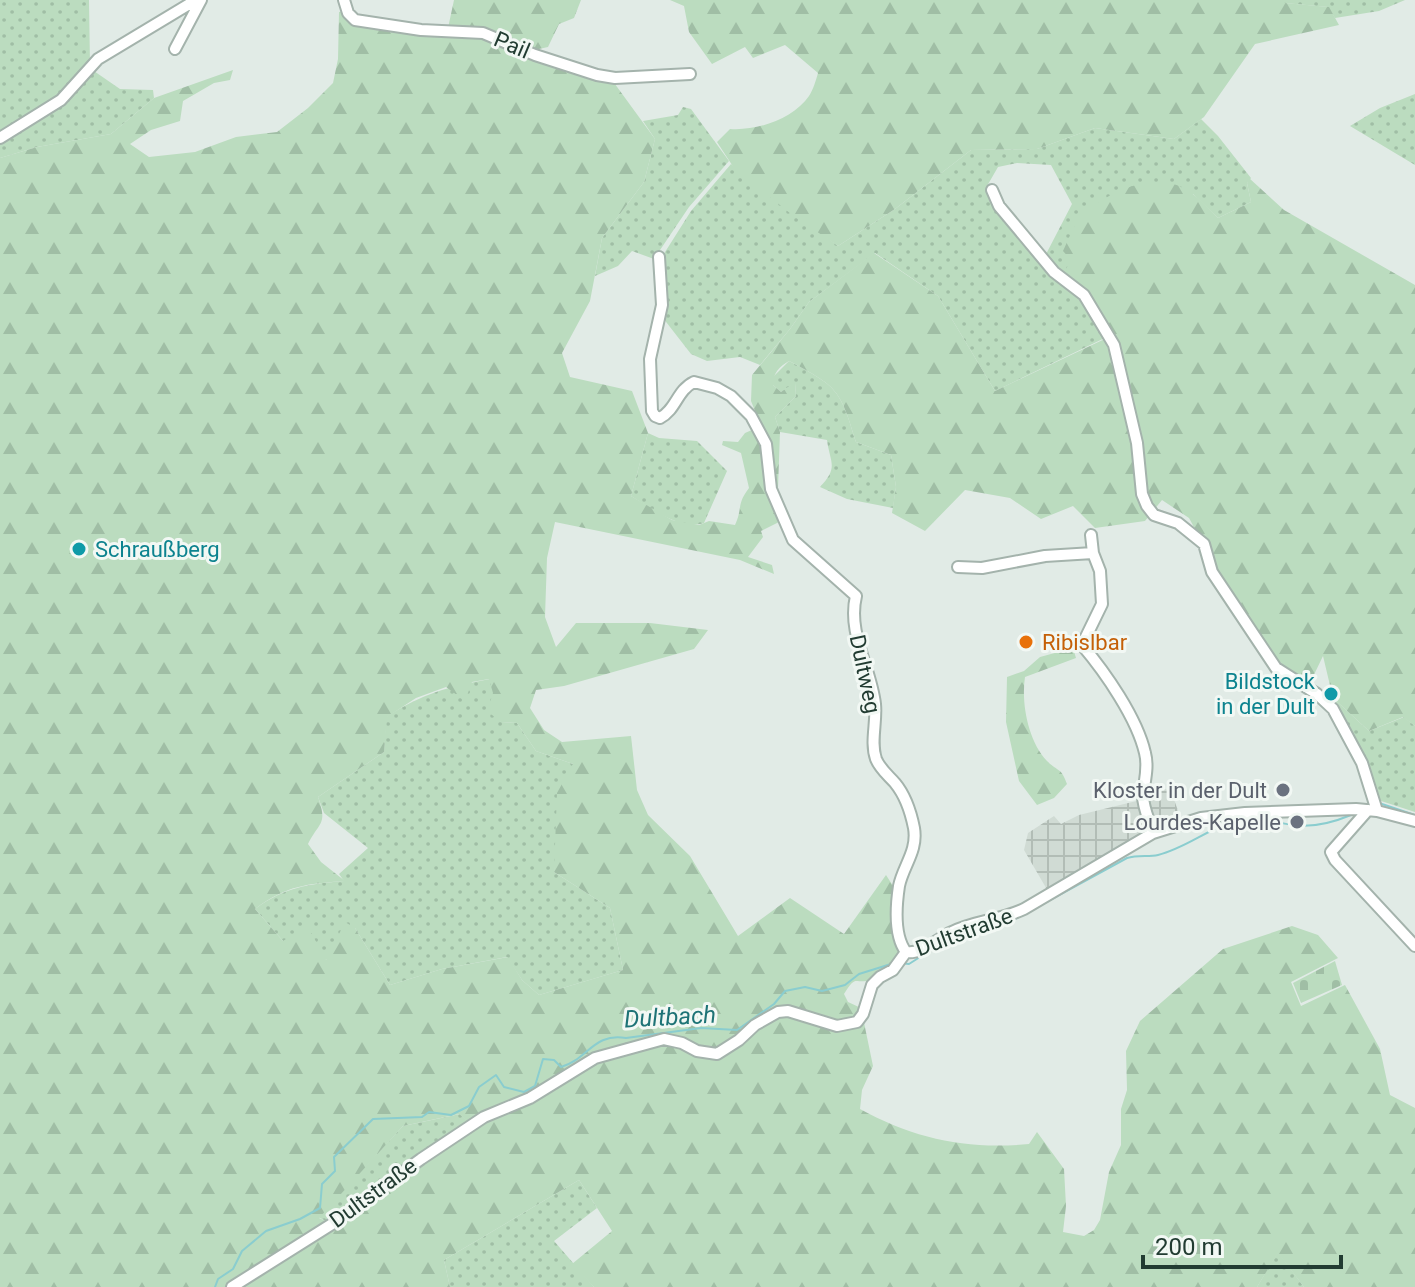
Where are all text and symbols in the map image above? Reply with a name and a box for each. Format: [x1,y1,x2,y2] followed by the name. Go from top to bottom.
[490,26,534,64] street label: Pail
[95,537,220,562] place label: Schraußberg
[70,540,88,558] marker: Schraußberg
[1042,630,1128,655] place label: Ribislbar
[844,632,886,716] street label: Dultweg
[1017,633,1035,651] marker: Ribislbar
[1216,669,1316,719] place label: Bildstock in der Dult
[1322,685,1340,703] marker: Bildstock in der Dult
[1093,778,1267,803] place label: Kloster in der Dult
[1274,781,1292,799] marker: Kloster in der Dult
[1124,810,1281,835] place label: Lourdes-Kapelle
[1288,813,1306,831] marker: Lourdes-Kapelle
[912,903,1016,961] street label: Dultstraße
[623,1001,717,1033] water label: Dultbach
[325,1153,421,1233] street label: Dultstraße
[1143,1219,1341,1269] scale bar
[1155,1233,1222,1261] text: 200 m

